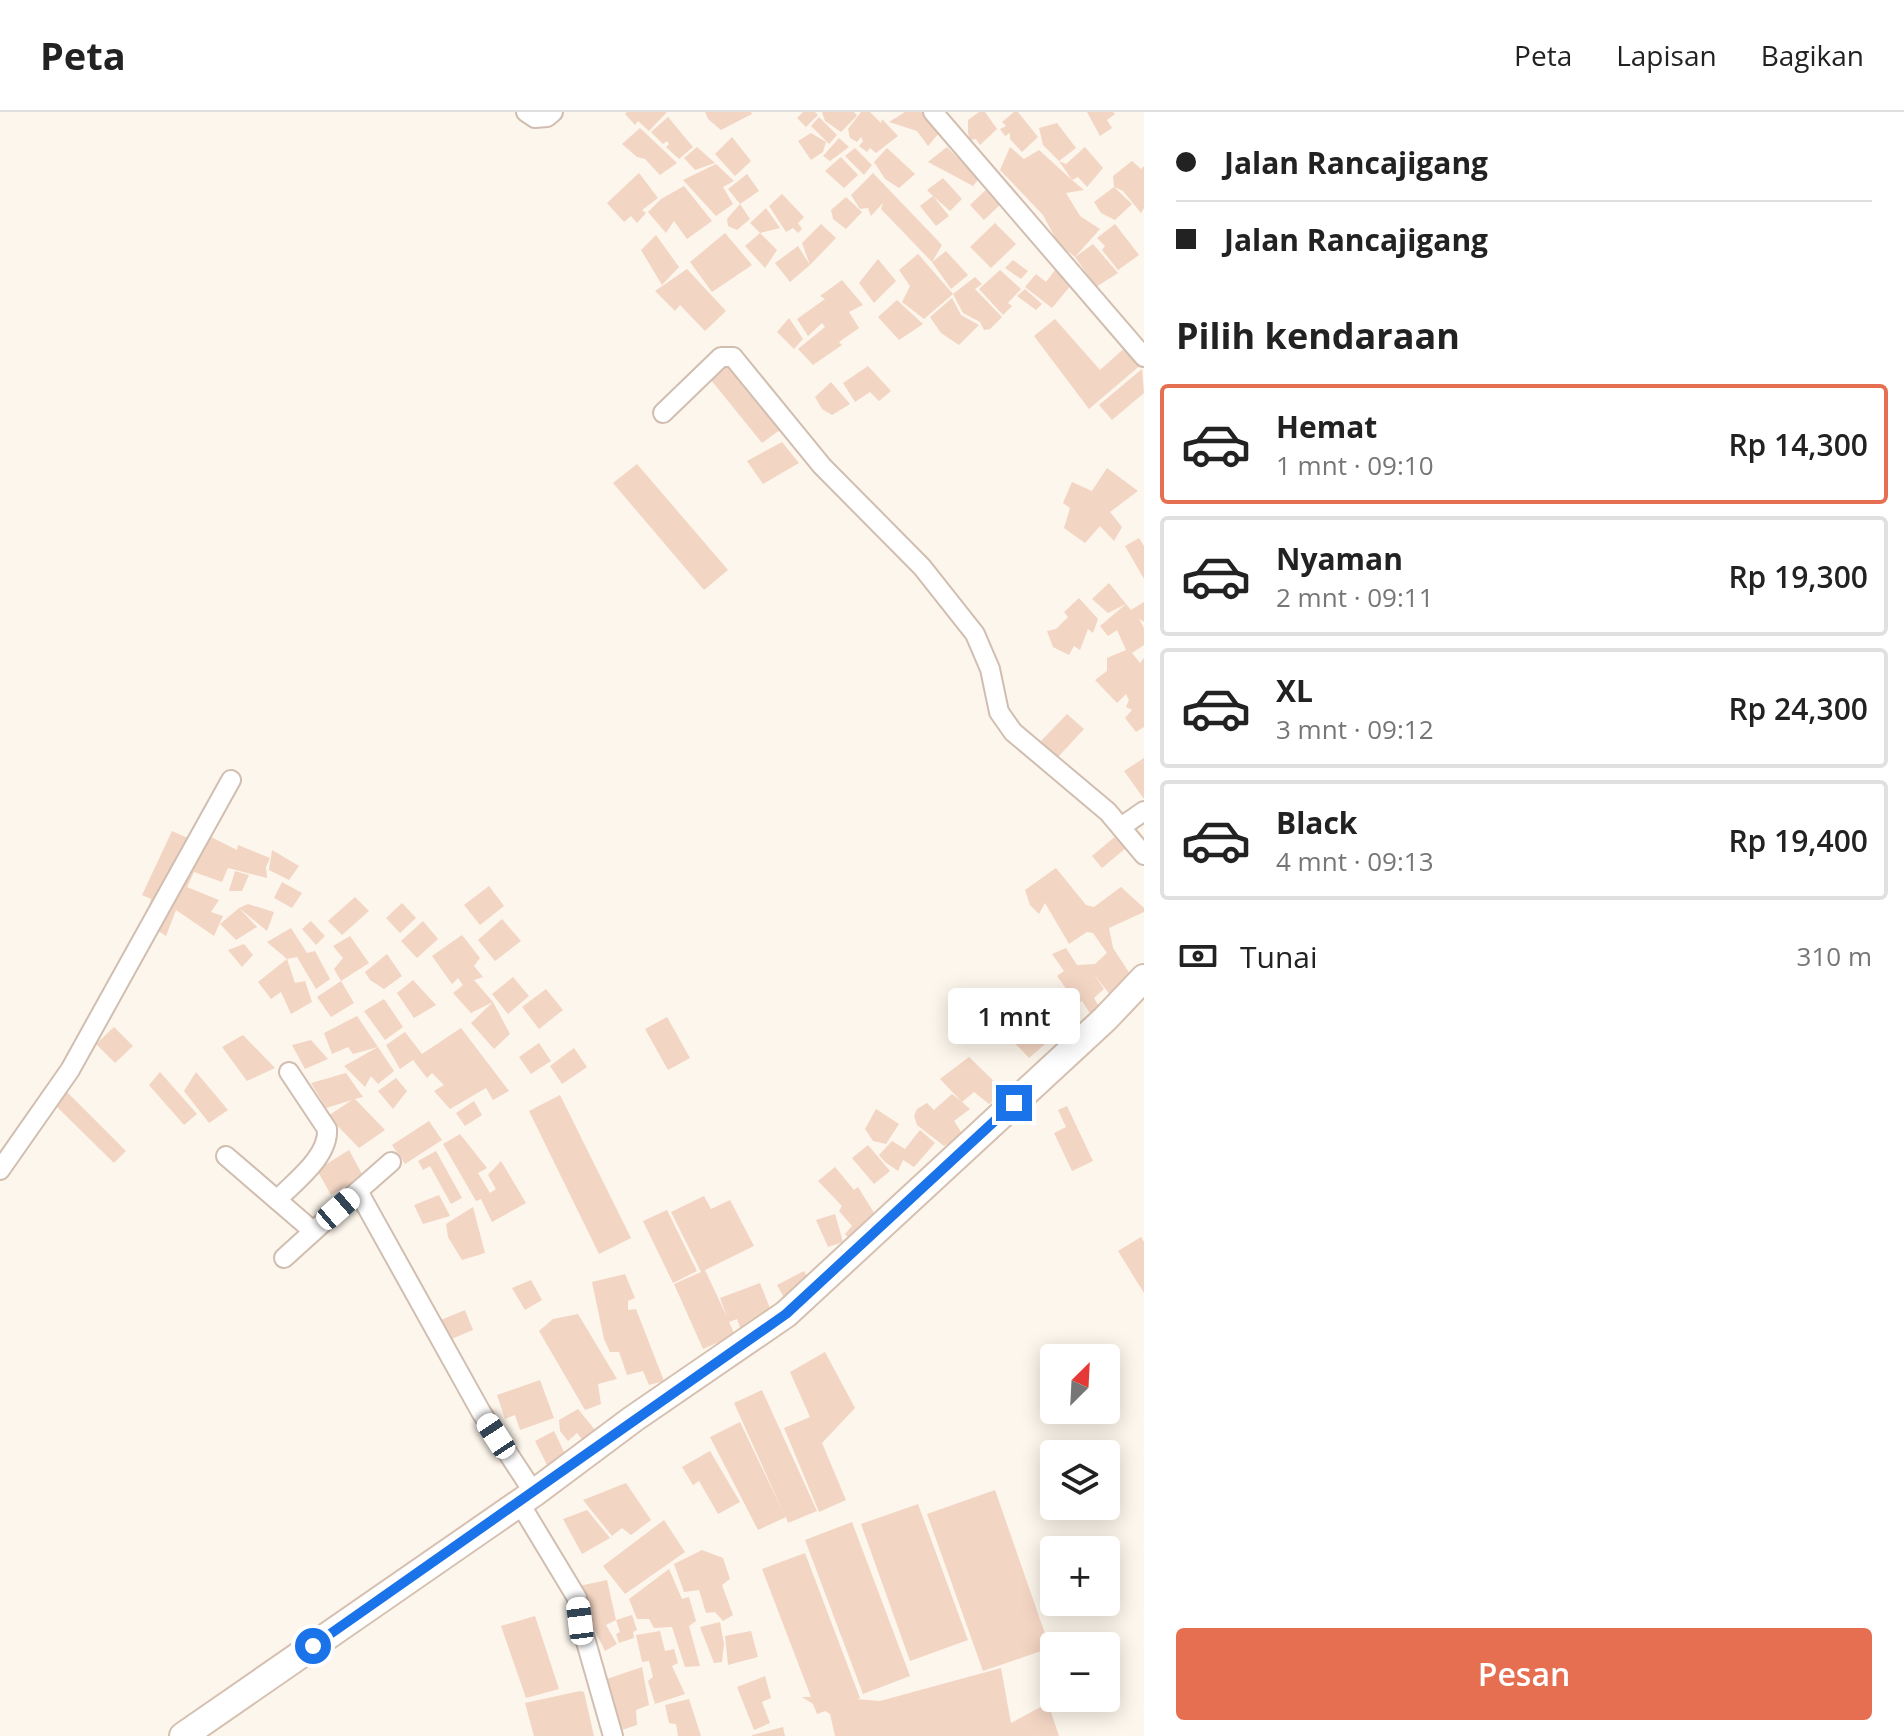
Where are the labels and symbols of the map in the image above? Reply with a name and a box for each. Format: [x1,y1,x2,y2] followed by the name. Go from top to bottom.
[948,987,1080,1043] callout: 1 mnt
[996,1085,1032,1121] route end
[312,1184,364,1234] car
[1040,1344,1120,1424] north arrow
[473,1409,519,1463] car
[565,1596,595,1646] car
[295,1628,331,1664] route start

